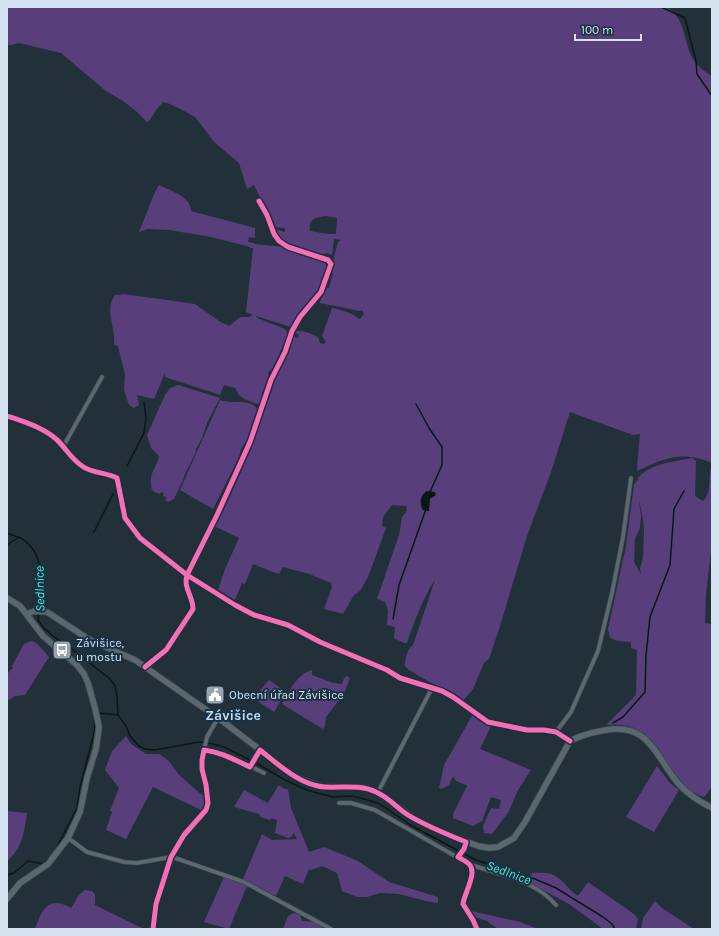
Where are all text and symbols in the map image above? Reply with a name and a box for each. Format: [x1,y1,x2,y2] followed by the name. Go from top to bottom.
[575,16,641,42] scale bar
[581,23,613,37] text: 100 m
[32,566,47,612] water label: Sedlnice
[76,636,125,664] place label: Závišice, u mostu
[51,639,73,661] bus stop icon: Závišice, u mostu
[204,684,226,706] public building icon: Obecní úřad Závišice
[229,688,344,702] place label: Obecní úřad Závišice
[205,707,261,724] district label: Závišice
[485,858,533,887] water label: Sedlnice

